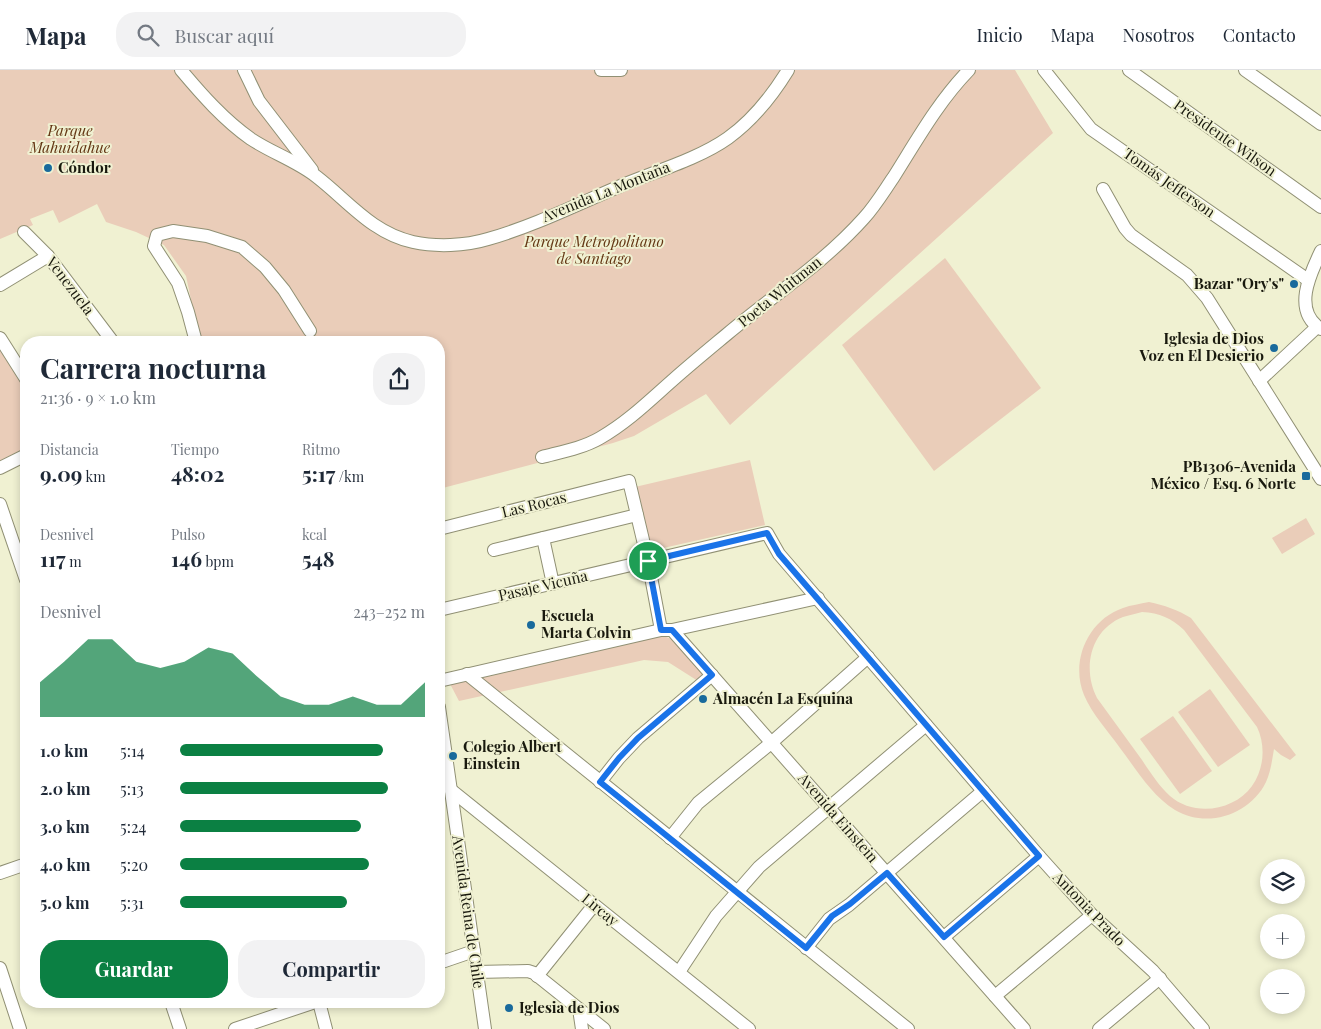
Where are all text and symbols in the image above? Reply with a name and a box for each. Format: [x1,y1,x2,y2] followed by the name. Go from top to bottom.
[116,12,466,57] search box
[25,19,86,51] text: Mapa
[134,21,162,49] icon: search
[174,22,274,48] text: Buscar aquí
[977,23,1023,47] text: Inicio
[1051,23,1095,47] text: Mapa
[1123,23,1195,47] text: Nosotros
[1223,23,1296,47] text: Contacto
[1170,94,1281,180] street label: Presidente Wilson
[29,120,111,157] park label: Parque Mahuidahue
[1120,143,1220,221] street label: Tomás Jefferson
[538,156,673,226] street label: Avenida La Montaña
[58,157,111,177] place label: Cóndor
[42,162,54,174] marker: Cóndor
[523,231,664,268] park label: Parque Metropolitano de Santiago
[42,251,100,319] street label: Venezuela
[733,251,825,331] street label: Poeta Whitman
[1194,273,1284,293] place label: Bazar "Ory's"
[1288,278,1300,290] marker: Bazar "Ory's"
[1139,328,1264,365] place label: Iglesia de Dios Voz en El Desierio
[1268,342,1280,354] marker: Iglesia de Dios Voz en El Desierio
[40,349,266,386] text: Carrera nocturna
[373,353,425,405] button: share
[40,387,156,408] text: 21:36 · 9 × 1.0 km
[40,440,99,459] text: Distancia
[171,440,219,459] text: Tiempo
[302,440,340,459] text: Ritmo
[1150,456,1296,493] place label: PB1306-Avenida México / Esq. 6 Norte
[40,459,82,487] text: 9.09
[171,459,225,487] text: 48:02
[302,459,335,487] text: 5:17
[82,467,106,486] text: km
[335,467,364,486] text: /km
[1300,470,1312,482] marker: PB1306-Avenida México / Esq. 6 Norte
[499,486,568,522] street label: Las Rocas
[40,525,94,544] text: Desnivel
[171,525,205,544] text: Pulso
[302,525,327,544] text: kcal
[627,540,669,582] pin
[40,544,66,572] text: 117
[171,544,202,572] text: 146
[302,544,335,572] text: 548
[634,547,662,575] icon: arrive
[66,552,82,571] text: m
[202,552,234,571] text: bpm
[496,565,590,605] street label: Pasaje Vicuña
[40,601,101,622] text: Desnivel
[353,601,425,622] text: 243–252 m
[541,605,632,642] place label: Escuela Marta Colvin
[525,619,537,631] marker: Escuela Marta Colvin
[712,688,853,708] place label: Almacén La Esquina
[697,693,709,705] marker: Almacén La Esquina
[463,736,562,773] place label: Colegio Albert Einstein
[40,740,88,761] text: 1.0 km
[120,740,145,761] text: 5:14
[447,750,459,762] marker: Colegio Albert Einstein
[794,767,883,866] street label: Avenida Einstein
[40,778,90,799] text: 2.0 km
[120,778,144,799] text: 5:13
[40,816,90,837] text: 3.0 km
[120,816,146,837] text: 5:24
[448,833,490,990] street label: Avenida Reina de Chile
[40,854,90,875] text: 4.0 km
[120,854,148,875] text: 5:20
[1260,859,1305,1014] map controls
[1260,859,1305,904] button: layers
[1048,866,1130,950] street label: Antonia Prado
[578,888,624,930] street label: Lircay
[40,892,89,913] text: 5.0 km
[120,892,144,913] text: 5:31
[1260,914,1305,959] button: +
[40,940,228,998] button: Guardar
[238,940,425,998] button: Compartir
[1260,969,1305,1014] button: −
[519,997,620,1017] place label: Iglesia de Dios
[503,1002,515,1014] marker: Iglesia de Dios

